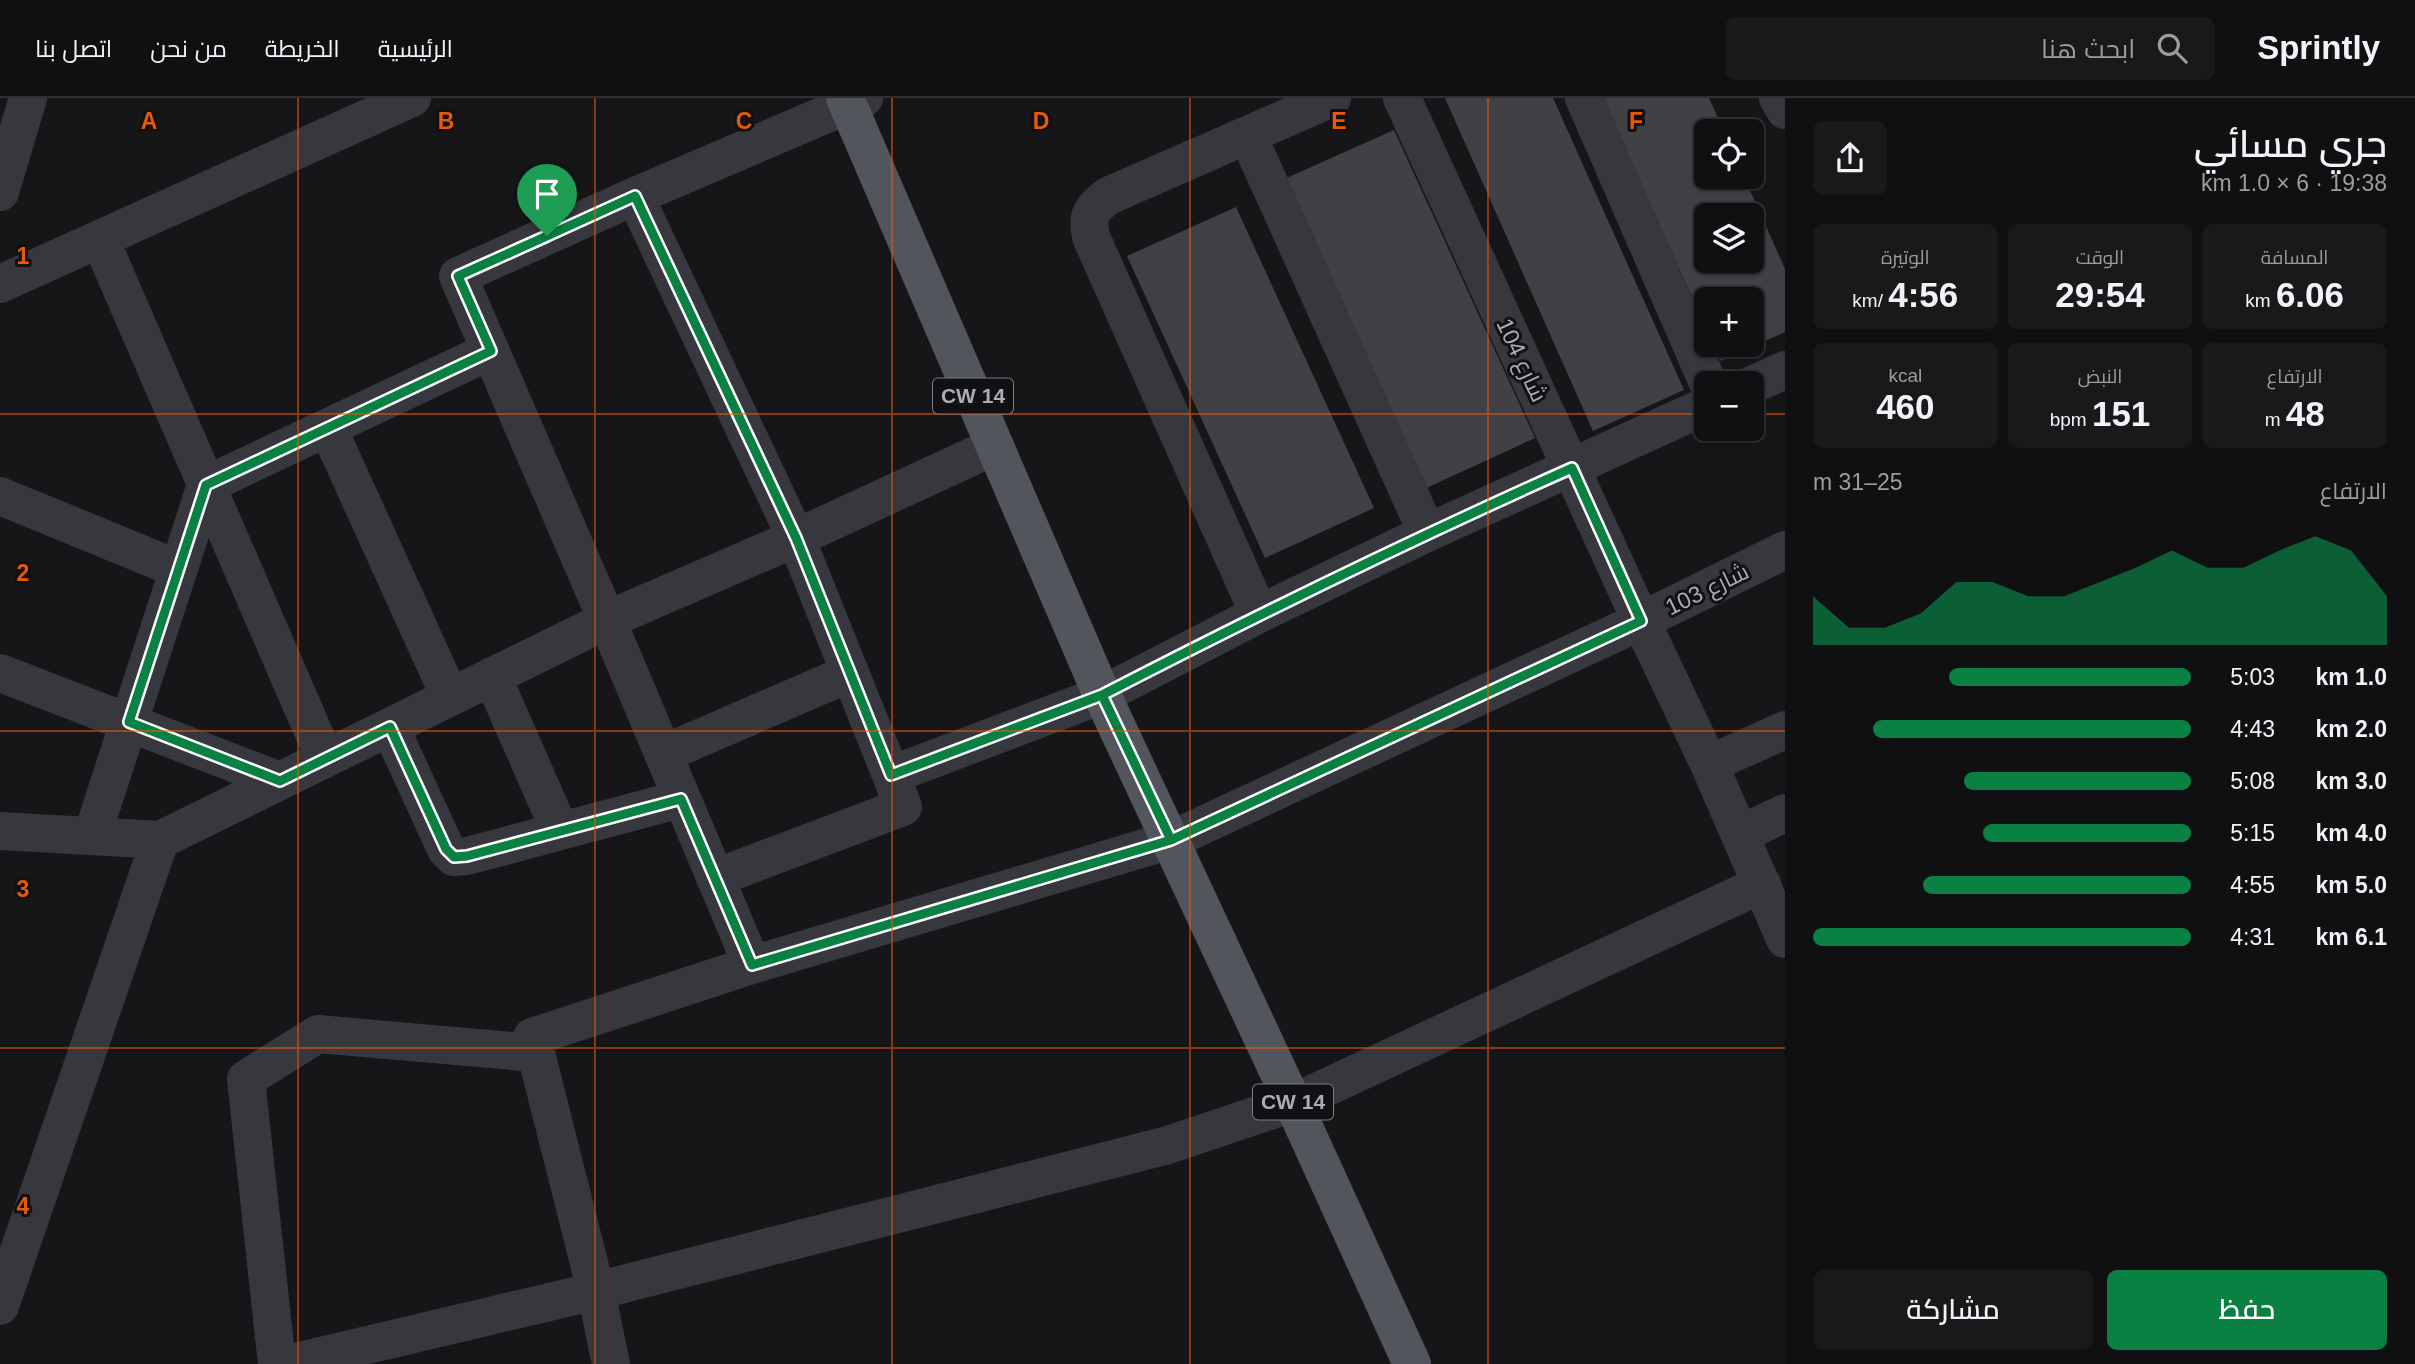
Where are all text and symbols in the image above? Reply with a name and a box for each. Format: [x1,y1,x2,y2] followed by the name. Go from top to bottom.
[1725,17,2215,80] search box
[2153,29,2191,67] icon: search
[2257,29,2380,66] text: Sprintly
[2041,34,2135,64] text: ابحث هنا
[35,35,112,62] text: اتصل بنا
[150,35,227,62] text: من نحن
[265,35,340,62] text: الخريطة
[378,35,453,62] text: الرئيسية
[141,108,157,134] text: A
[438,108,454,134] text: B
[736,108,752,134] text: C
[1033,108,1049,134] text: D
[1331,108,1347,134] text: E
[1629,108,1643,134] text: F
[1694,119,1764,441] map controls
[1694,119,1764,189] button: locate
[1813,121,1887,195] button: share
[2194,123,2387,165] text: جري مسائي
[517,164,577,236] pin
[2201,170,2387,196] text: 19:38 · 6 × 1.0 km
[528,175,566,213] icon: arrive
[1694,203,1764,273] button: layers
[17,243,30,269] text: 1
[1881,247,1930,268] text: الوتيرة
[2076,247,2124,268] text: الوقت
[2261,247,2328,268] text: المسافة
[1888,275,1958,314] text: 4:56
[2055,275,2145,314] text: 29:54
[2276,275,2344,314] text: 6.06
[1694,287,1764,357] button: +
[1852,290,1888,311] text: /km
[2245,290,2276,311] text: km
[1489,314,1553,407] street label: شارع 104
[1888,365,1922,386] text: kcal
[2078,366,2122,387] text: النبض
[2267,366,2323,387] text: الارتفاع
[1694,371,1764,441] button: −
[933,378,1013,414] road number: CW 14
[1876,387,1935,426] text: 460
[2092,394,2150,433] text: 151
[2286,394,2325,433] text: 48
[2050,409,2092,430] text: bpm
[2265,409,2286,430] text: m
[1813,469,1903,495] text: 25–31 m
[2320,478,2387,504] text: الارتفاع
[1661,558,1754,623] street label: شارع 103
[17,560,29,586] text: 2
[2230,664,2275,690] text: 5:03
[2315,664,2387,690] text: 1.0 km
[2230,716,2275,742] text: 4:43
[2315,716,2387,742] text: 2.0 km
[2230,768,2275,794] text: 5:08
[2315,768,2387,794] text: 3.0 km
[2230,820,2275,846] text: 5:15
[2315,820,2387,846] text: 4.0 km
[2230,872,2275,898] text: 4:55
[2315,872,2387,898] text: 5.0 km
[17,876,29,902] text: 3
[2230,924,2275,950] text: 4:31
[2315,924,2387,950] text: 6.1 km
[1253,1084,1333,1119] road number: CW 14
[17,1193,30,1219] text: 4
[1813,1270,2093,1350] button: مشاركة
[2107,1270,2387,1350] button: حفظ

